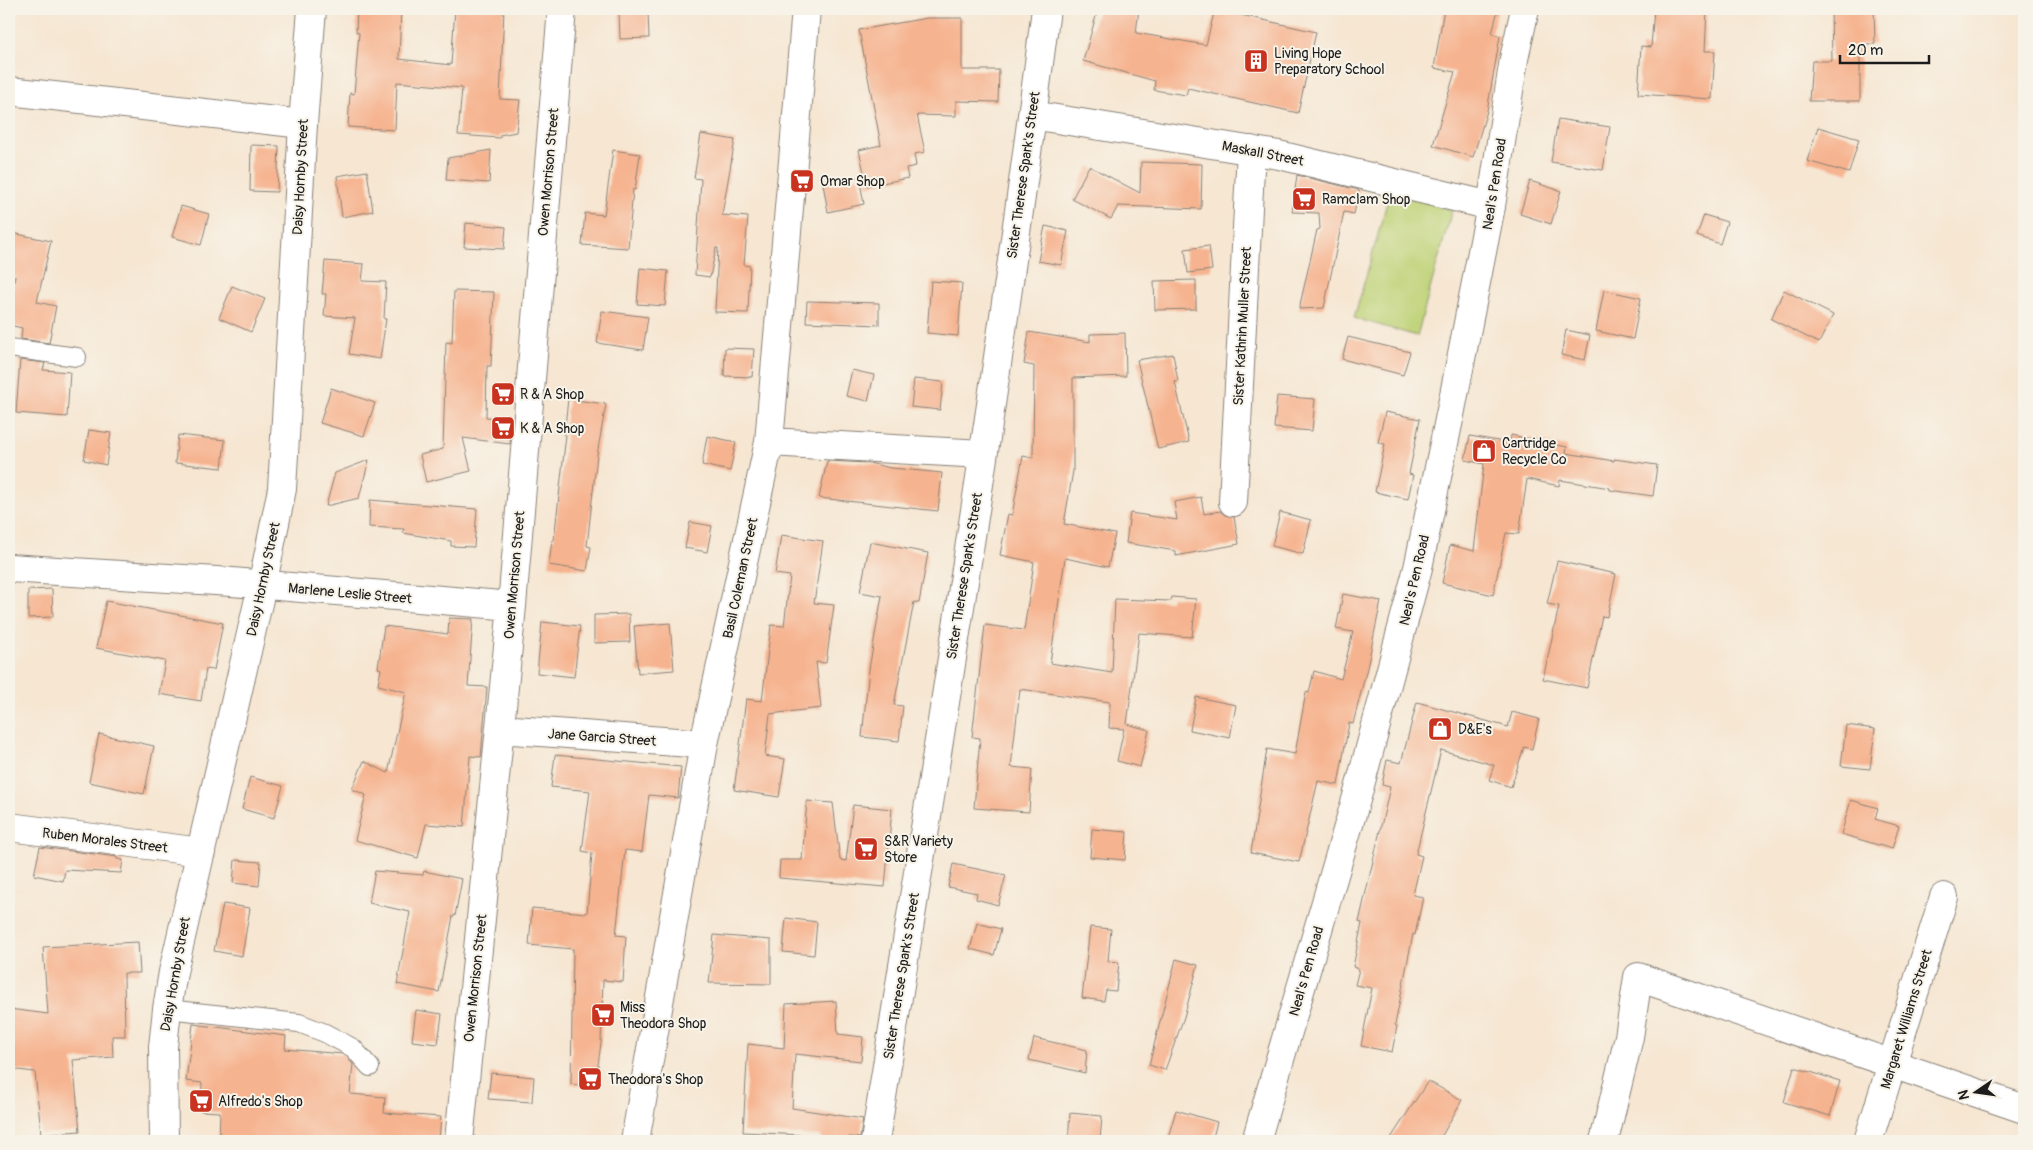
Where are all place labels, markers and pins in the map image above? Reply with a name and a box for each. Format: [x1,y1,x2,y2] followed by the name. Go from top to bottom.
[1274,45,1385,78] place label: Living Hope Preparatory School
[1243,48,1269,74] building icon: Living Hope Preparatory School
[789,168,815,194] supermarket icon: Omar Shop
[820,173,885,190] place label: Omar Shop
[1291,186,1317,212] supermarket icon: Ramclam Shop
[1322,191,1411,208] place label: Ramclam Shop
[490,381,516,407] supermarket icon: R & A Shop
[520,386,584,403] place label: R & A Shop
[490,415,516,441] supermarket icon: K & A Shop
[520,420,585,437] place label: K & A Shop
[1502,435,1567,468] place label: Cartridge Recycle Co
[1471,438,1497,464] shop icon: Cartridge Recycle Co
[1427,716,1453,742] shop icon: D&E's
[1458,721,1493,738] place label: D&E's
[884,833,953,866] place label: S&R Variety Store
[853,836,879,862] supermarket icon: S&R Variety Store
[620,999,707,1032] place label: Miss Theodora Shop
[590,1002,616,1028] supermarket icon: Miss Theodora Shop
[577,1066,603,1092] supermarket icon: Theodora's Shop
[608,1071,704,1088] place label: Theodora's Shop
[188,1088,214,1114] supermarket icon: Alfredo's Shop
[218,1093,303,1110] place label: Alfredo's Shop

